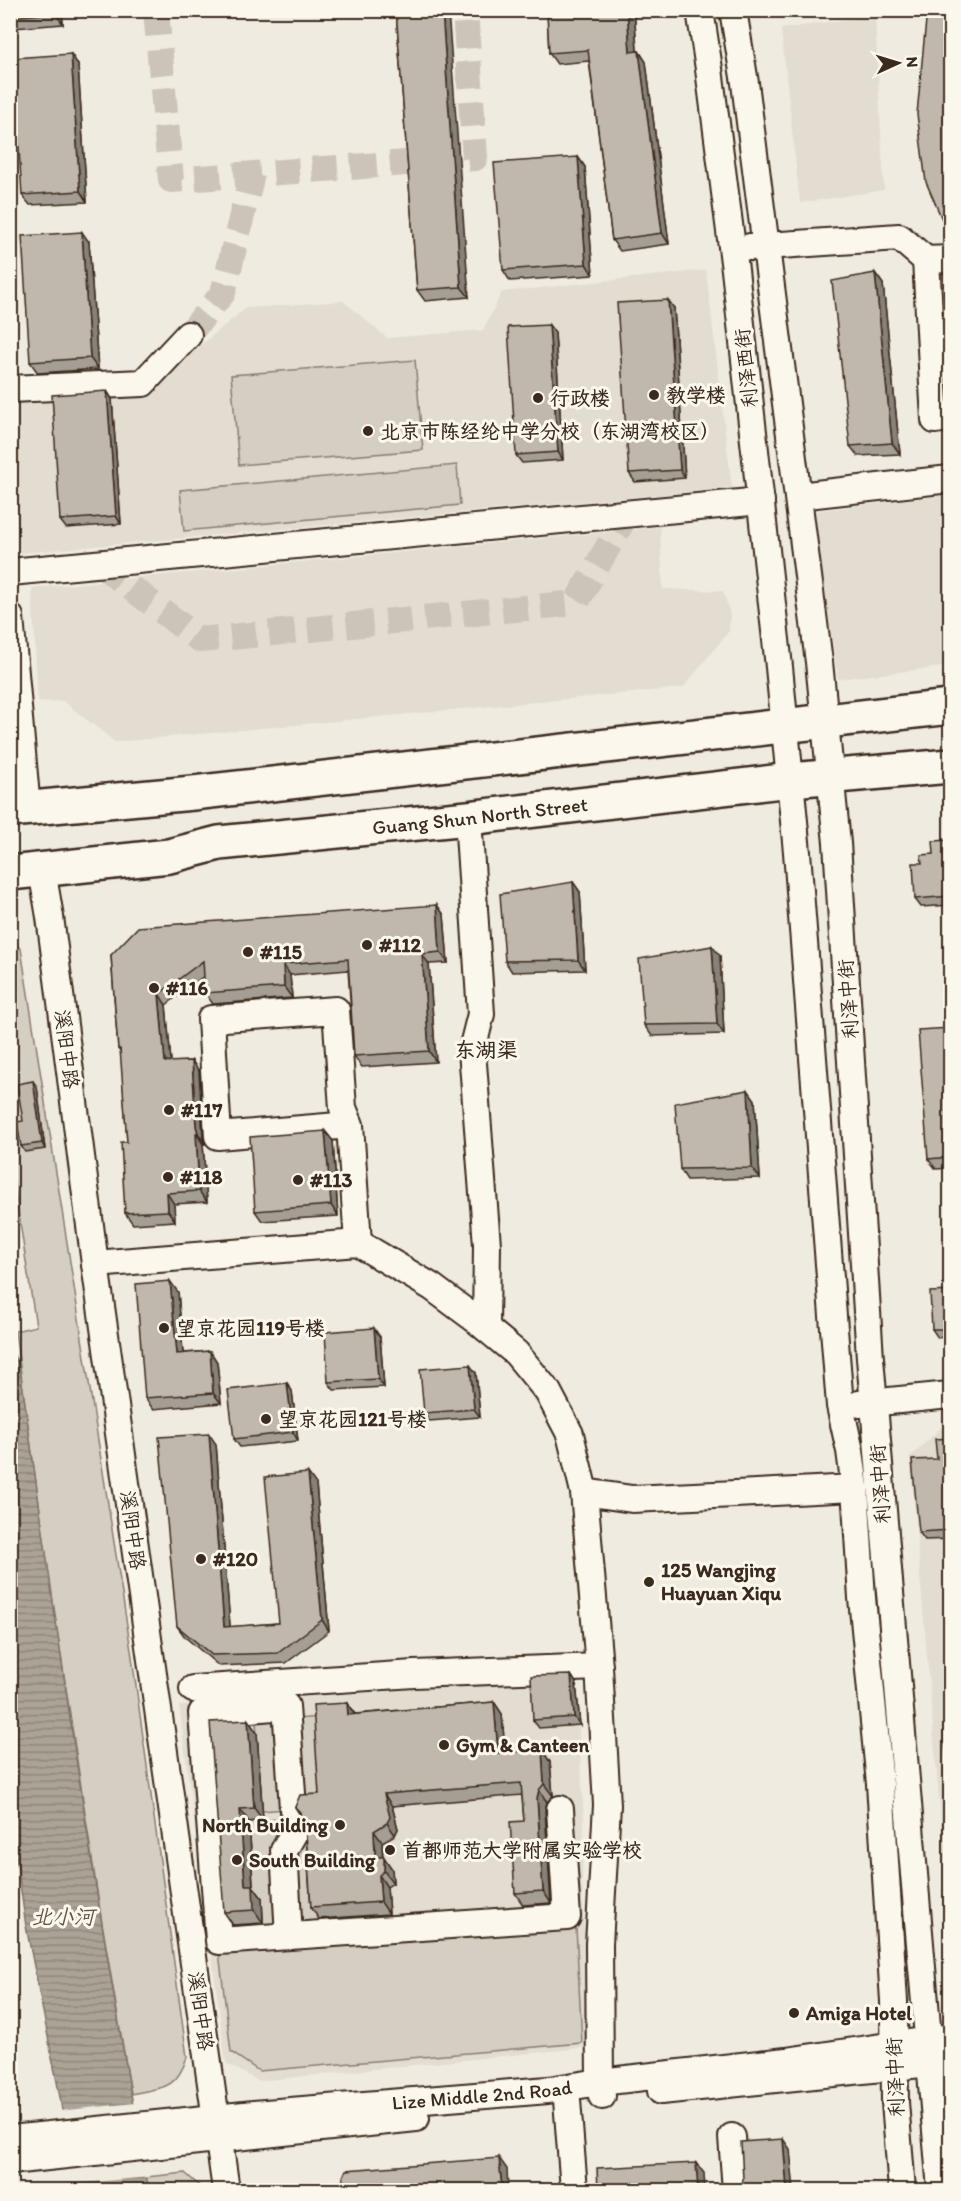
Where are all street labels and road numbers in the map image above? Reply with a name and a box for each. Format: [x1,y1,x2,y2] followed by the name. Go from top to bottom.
[730,327,762,409] street label: 利泽西街
[371,792,589,840] street label: Guang Shun North Street
[833,958,863,1040] street label: 利泽中街
[50,1008,84,1091] street label: 溪阳中路
[865,1443,895,1525] street label: 利泽中街
[116,1489,151,1572] street label: 溪阳中路
[184,1970,219,2053] street label: 溪阳中路
[882,2037,908,2117] street label: 利泽中街
[391,2074,574,2115] street label: Lize Middle 2nd Road

